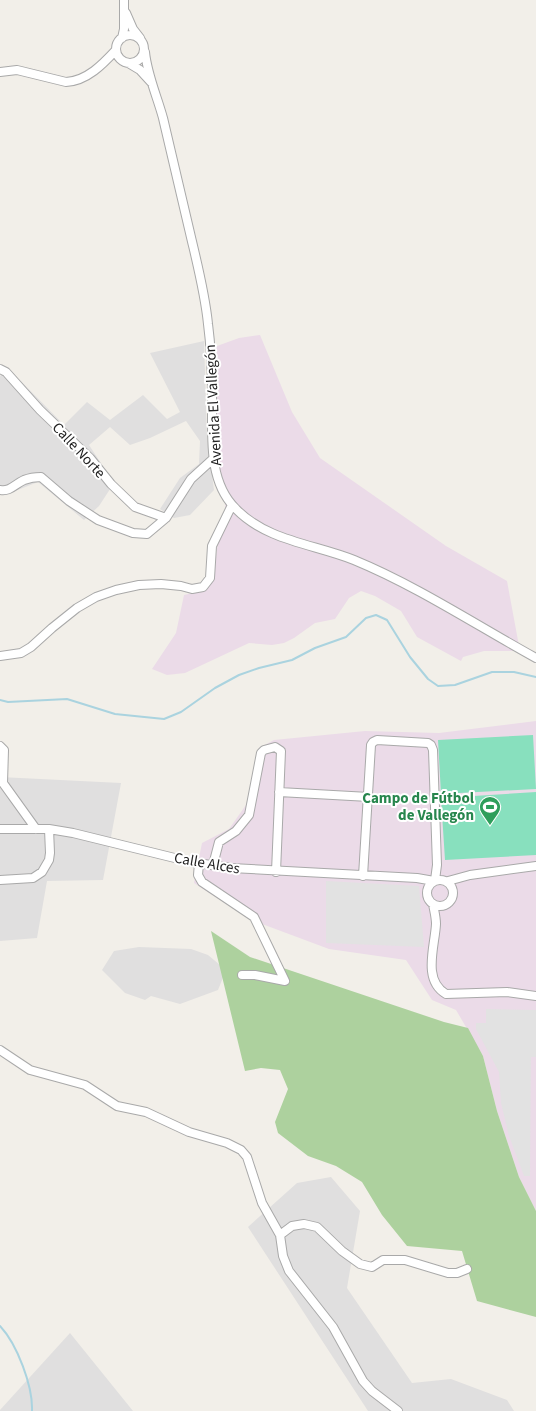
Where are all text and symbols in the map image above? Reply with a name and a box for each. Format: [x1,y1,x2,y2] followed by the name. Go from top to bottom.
[200,344,227,466] street label: Avenida El Vallegón
[47,418,110,483] street label: Calle Norte
[362,788,475,826] place label: Campo de Fútbol de Vallegón
[478,795,502,826] sports icon: Campo de Fútbol de Vallegón
[172,847,241,880] street label: Calle Alces

